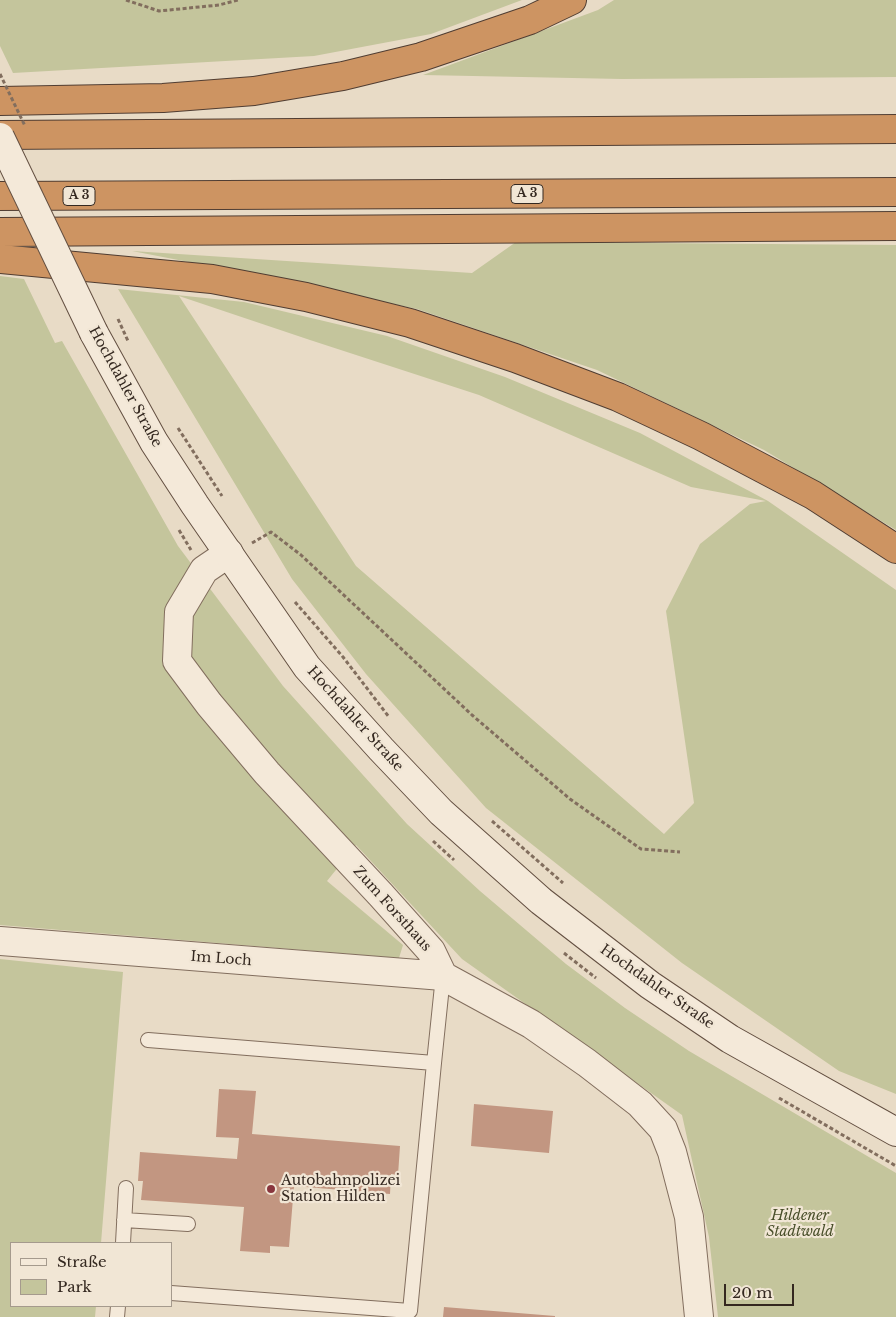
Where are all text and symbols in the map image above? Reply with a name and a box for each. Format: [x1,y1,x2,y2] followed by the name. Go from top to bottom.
[511,184,543,203] road number: A 3
[63,187,95,206] road number: A 3
[85,324,165,450] street label: Hochdahler Straße
[304,663,406,775] street label: Hochdahler Straße
[349,863,435,955] street label: Zum Forsthaus
[597,941,717,1033] street label: Hochdahler Straße
[190,948,252,970] street label: Im Loch
[281,1173,400,1206] place label: Autobahnpolizei Station Hilden
[265,1183,277,1195] marker: Autobahnpolizei Station Hilden
[766,1208,834,1240] park label: Hildener Stadtwald
[10,1242,172,1307] legend
[57,1252,107,1271] text: Straße
[726,1274,796,1306] scale bar
[57,1277,92,1296] text: Park
[732,1283,772,1302] text: 20 m

